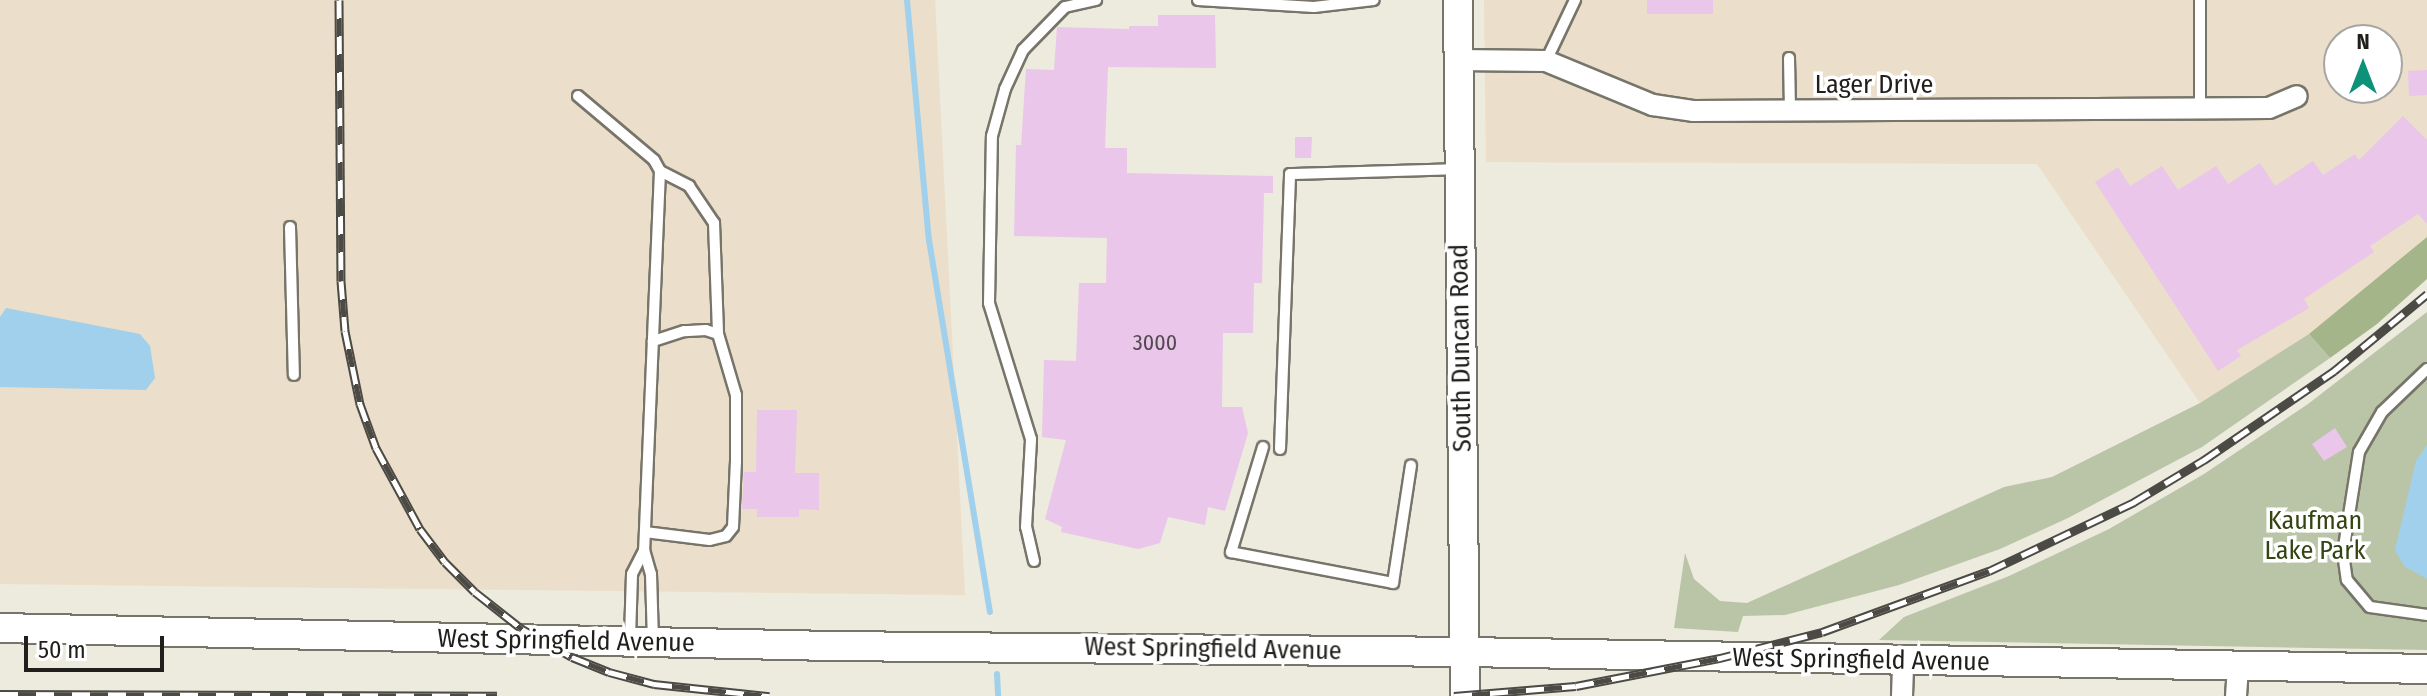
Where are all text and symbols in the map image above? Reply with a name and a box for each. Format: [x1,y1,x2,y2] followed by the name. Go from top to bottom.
[2323,24,2403,104] north arrow
[2356,28,2370,55] text: N
[1815,69,1933,101] street label: Lager Drive
[1444,244,1478,452] street label: South Duncan Road
[1133,330,1177,356] house number: 3000
[2264,505,2366,566] park label: Kaufman Lake Park
[28,620,168,670] scale bar
[437,623,695,659] street label: West Springfield Avenue
[1084,631,1342,667] street label: West Springfield Avenue
[38,636,86,664] text: 50 m
[1732,642,1990,678] street label: West Springfield Avenue

